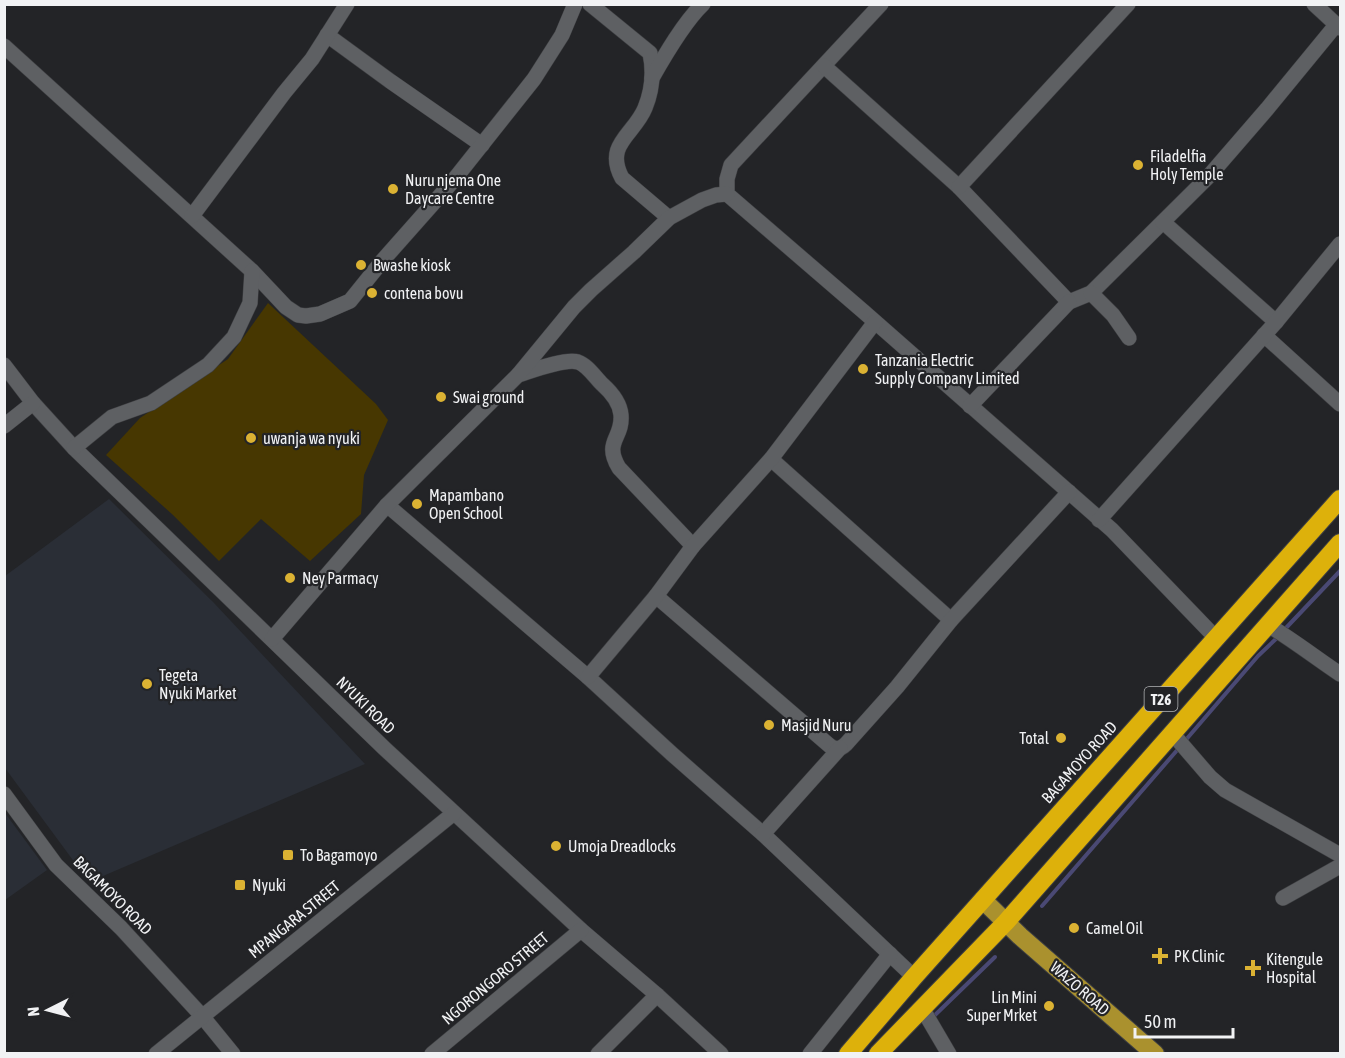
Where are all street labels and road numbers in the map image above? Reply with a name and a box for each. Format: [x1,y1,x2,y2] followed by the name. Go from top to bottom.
[333,673,399,737] street label: NYUKI ROAD
[1144,687,1178,711] road number: T26
[1038,717,1120,806] street label: BAGAMOYO ROAD
[70,852,156,938] street label: BAGAMOYO ROAD
[245,877,343,961] street label: MPANGARA STREET
[438,928,552,1028] street label: NGORONGORO STREET
[1047,958,1113,1018] street label: WAZO ROAD

